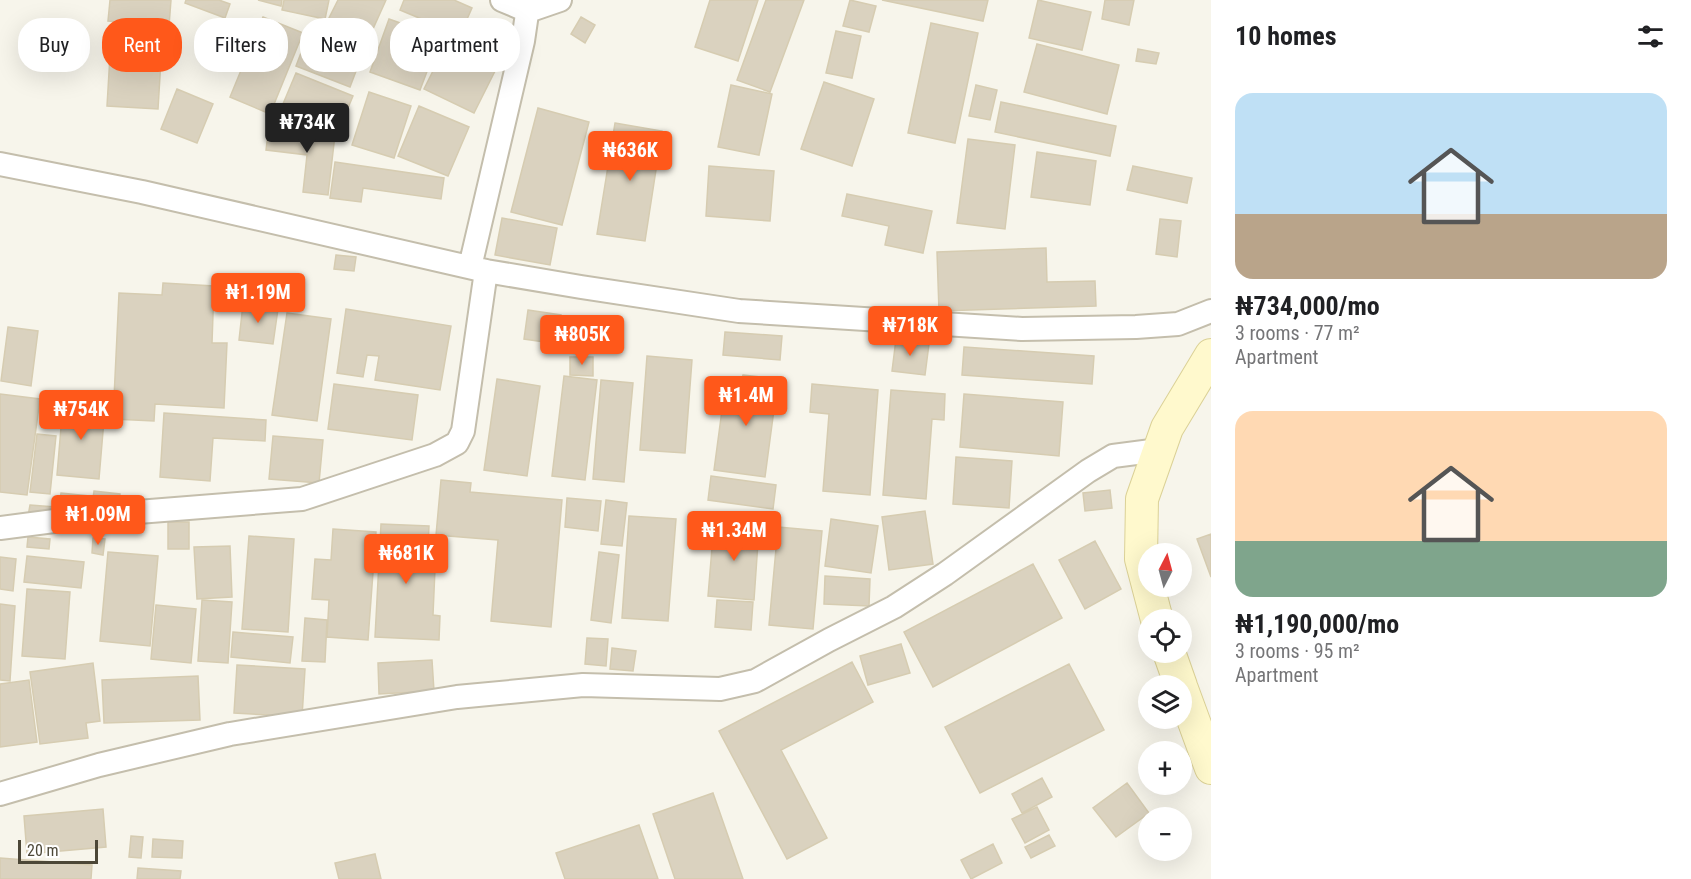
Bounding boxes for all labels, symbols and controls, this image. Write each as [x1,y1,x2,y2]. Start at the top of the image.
chip: Buy [18,18,90,72]
chip: Rent [102,18,182,72]
chip: Filters [194,18,288,72]
chip: New [300,18,378,72]
chip: Apartment [390,18,520,72]
icon: filters [1634,20,1667,53]
text: 10 homes [1235,21,1337,51]
pin: ₦734K [265,103,349,154]
text: ₦734K [279,110,335,134]
pin: ₦636K [588,131,672,182]
icon: home [1397,132,1505,240]
text: ₦636K [602,138,658,162]
pin: ₦1.19M [209,273,307,324]
text: ₦1.19M [225,280,291,304]
text: ₦734,000/mo [1235,291,1380,321]
pin: ₦718K [868,306,952,357]
text: ₦718K [882,313,938,337]
pin: ₦805K [540,315,624,366]
text: 3 rooms · 77 m² [1235,321,1360,345]
text: ₦805K [554,322,610,346]
text: Apartment [1235,345,1319,369]
pin: ₦1.4M [704,376,788,427]
text: ₦1.4M [718,383,774,407]
pin: ₦754K [39,390,123,441]
text: ₦754K [53,397,109,421]
icon: home [1397,450,1505,558]
pin: ₦1.09M [49,495,147,546]
text: ₦1.09M [65,502,131,526]
pin: ₦1.34M [685,511,783,562]
text: ₦1.34M [701,518,767,542]
pin: ₦681K [364,534,448,585]
text: ₦681K [378,541,434,565]
north arrow [1138,543,1192,597]
map controls [1138,543,1192,861]
button: locate [1138,609,1192,663]
text: ₦1,190,000/mo [1235,609,1399,639]
text: 3 rooms · 95 m² [1235,639,1360,663]
text: Apartment [1235,663,1319,687]
button: layers [1138,675,1192,729]
button: + [1138,741,1192,795]
button: − [1138,807,1192,861]
scale bar [18,837,98,864]
text: 20 m [27,841,59,860]

